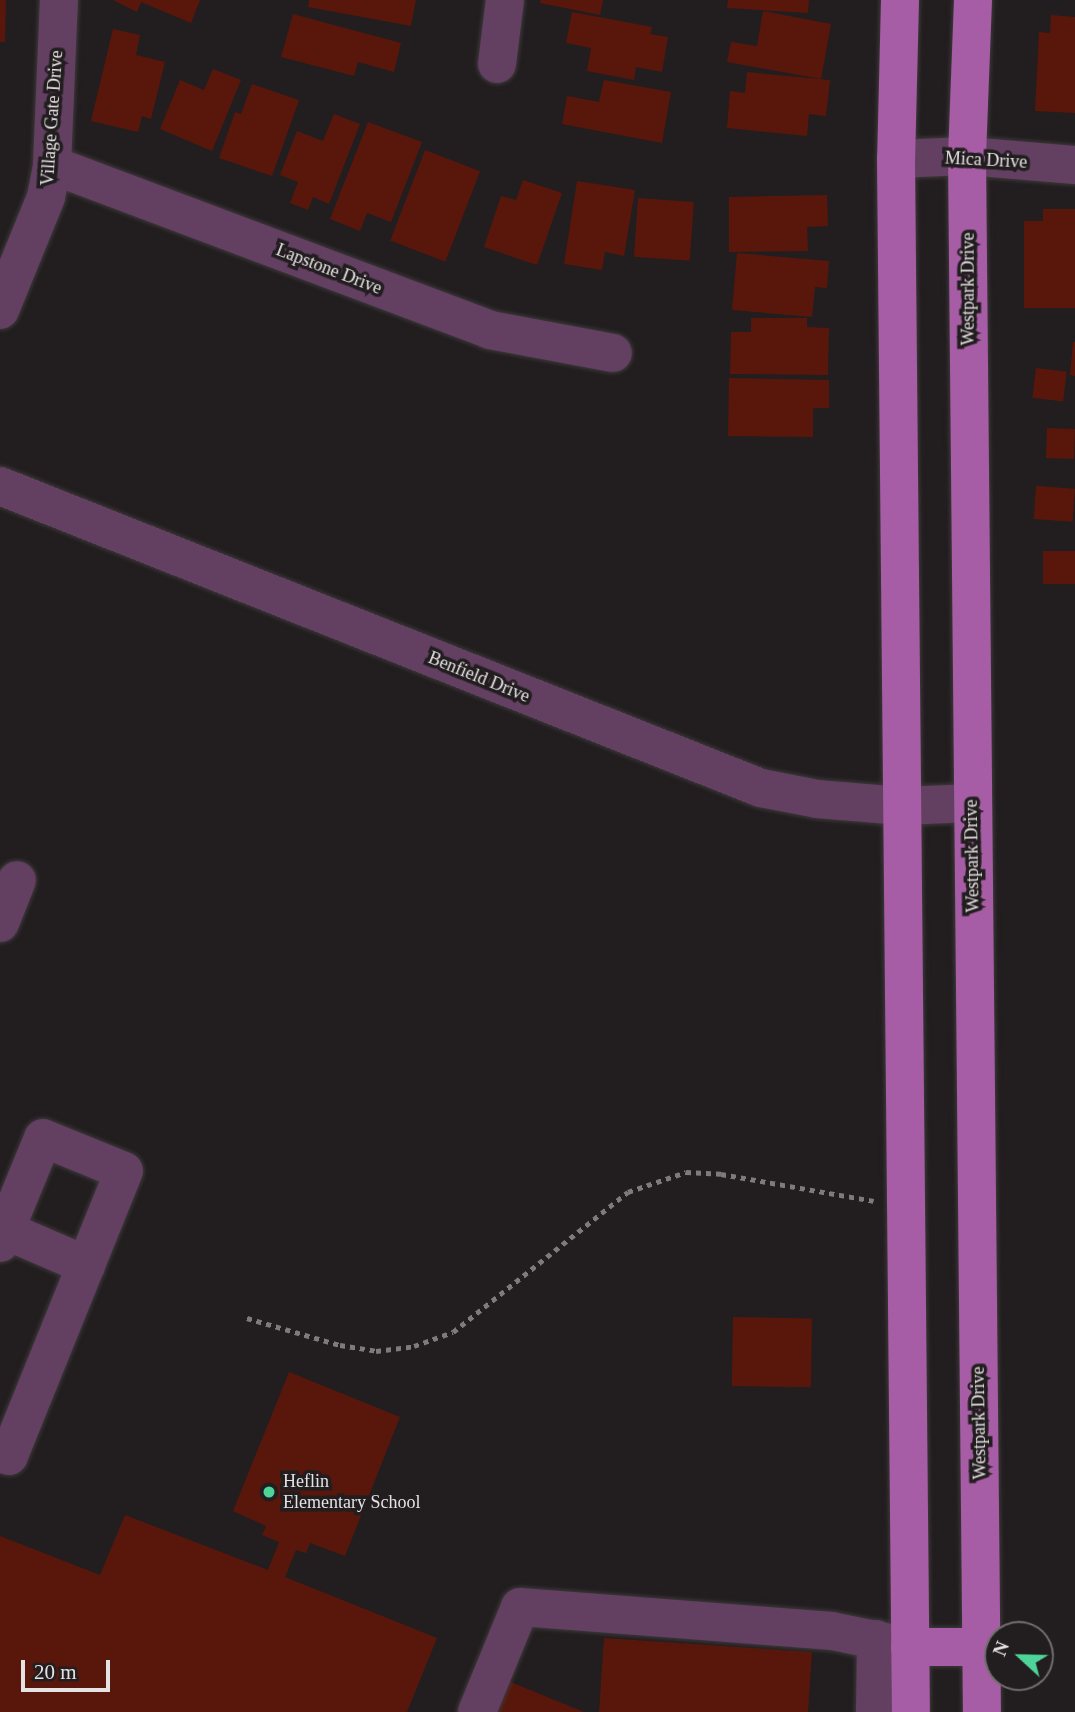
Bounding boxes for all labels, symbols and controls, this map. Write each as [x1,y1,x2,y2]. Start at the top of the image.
street label: Village Gate Drive [36,49,68,187]
street label: Mica Drive [944,147,1028,173]
street label: Westpark Drive [957,232,979,346]
street label: Lapstone Drive [273,239,385,299]
street label: Benfield Drive [425,647,533,707]
street label: Westpark Drive [960,799,984,913]
street label: Westpark Drive [967,1366,991,1480]
place label: Heflin Elementary School [283,1471,420,1514]
marker: Heflin Elementary School [261,1484,277,1500]
north arrow [984,1621,1054,1691]
text: N [989,1638,1013,1659]
scale bar [24,1646,114,1690]
text: 20 m [34,1660,77,1684]

